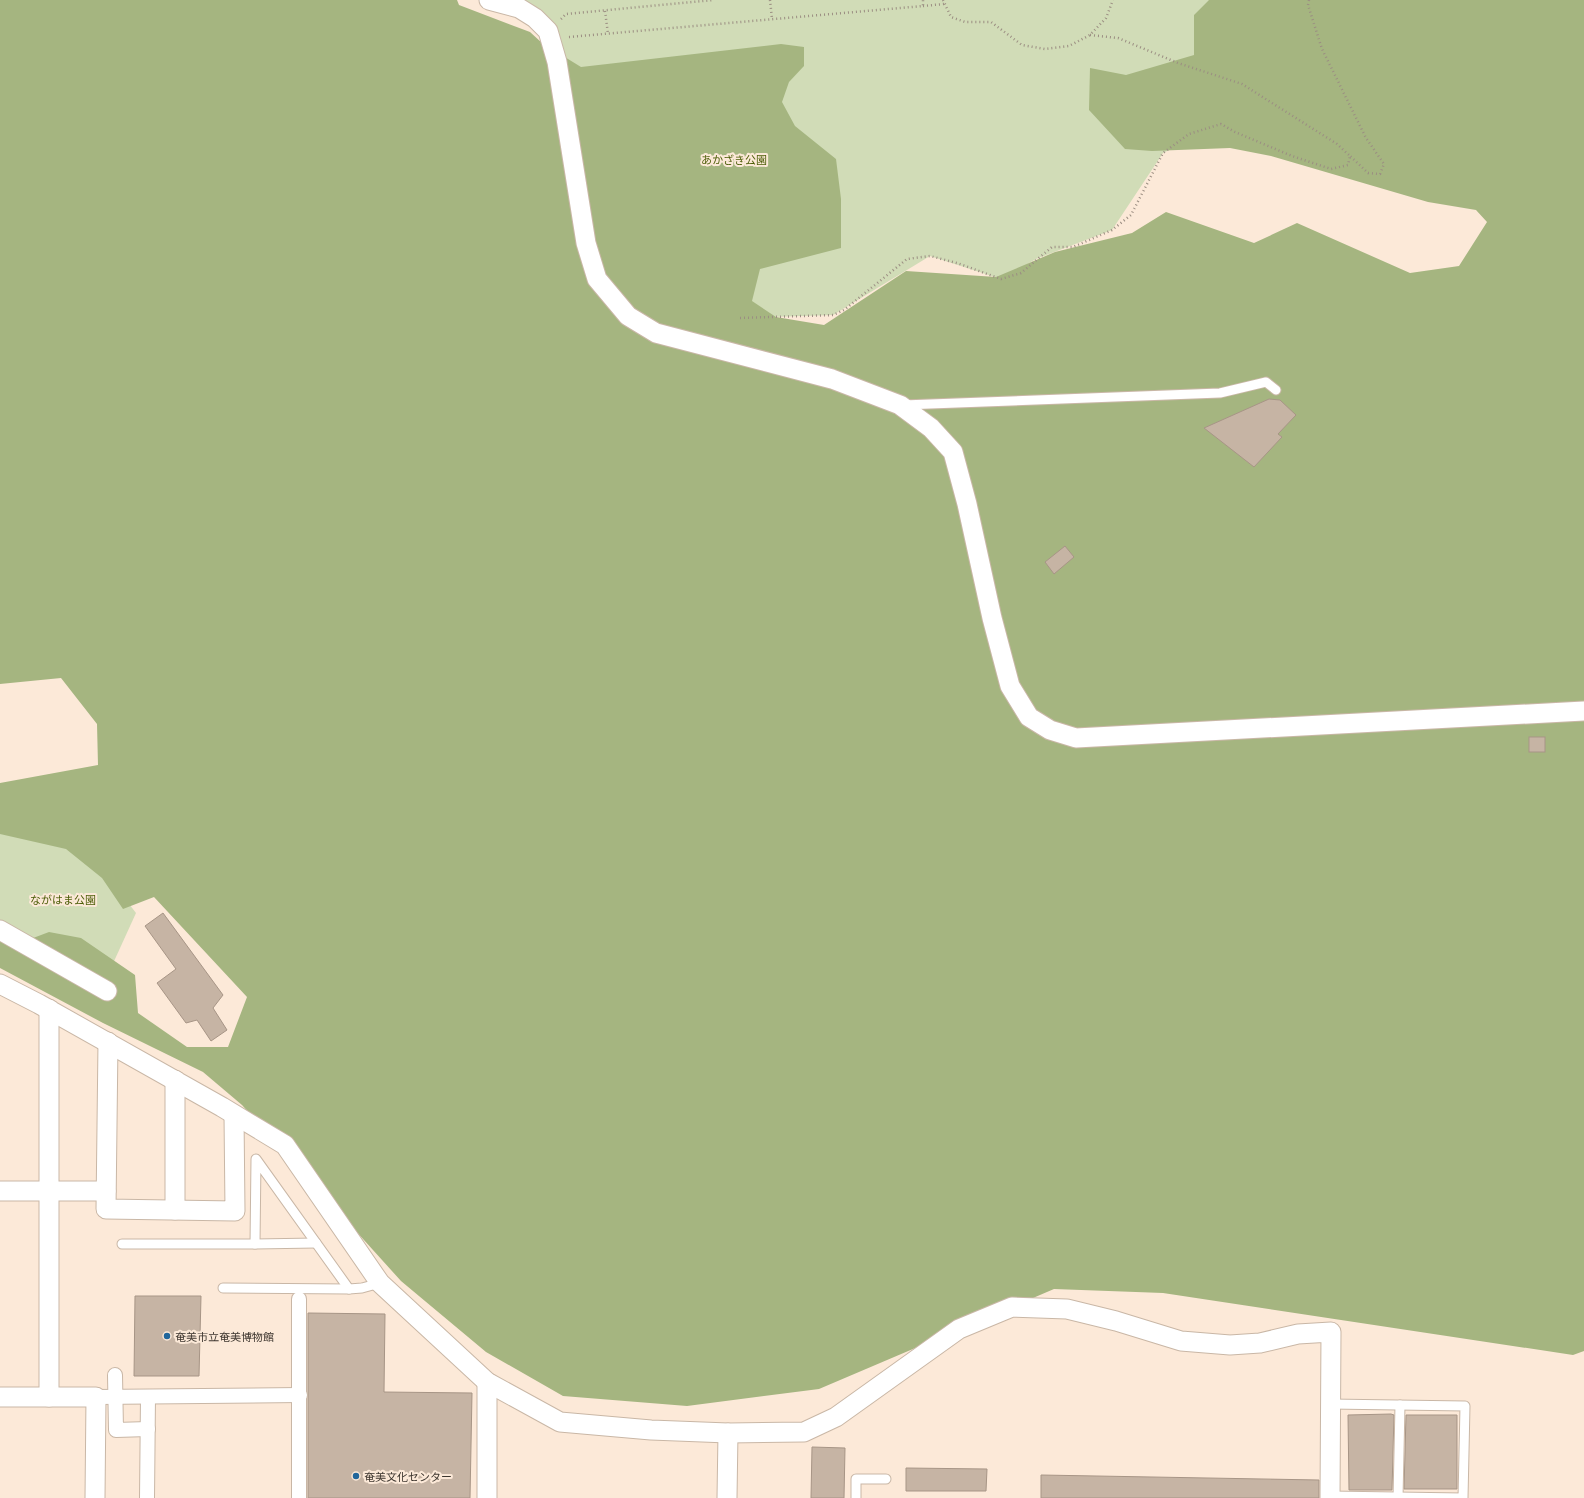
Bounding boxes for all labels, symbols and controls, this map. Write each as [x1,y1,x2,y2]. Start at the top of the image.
park label: あかざき公園 [701,152,767,167]
park label: ながはま公園 [30,892,96,907]
place label: 奄美市立奄美博物館 [175,1329,274,1344]
marker: 奄美市立奄美博物館 [162,1331,172,1341]
place label: 奄美文化センター [364,1469,452,1484]
marker: 奄美文化センター [351,1471,361,1481]

